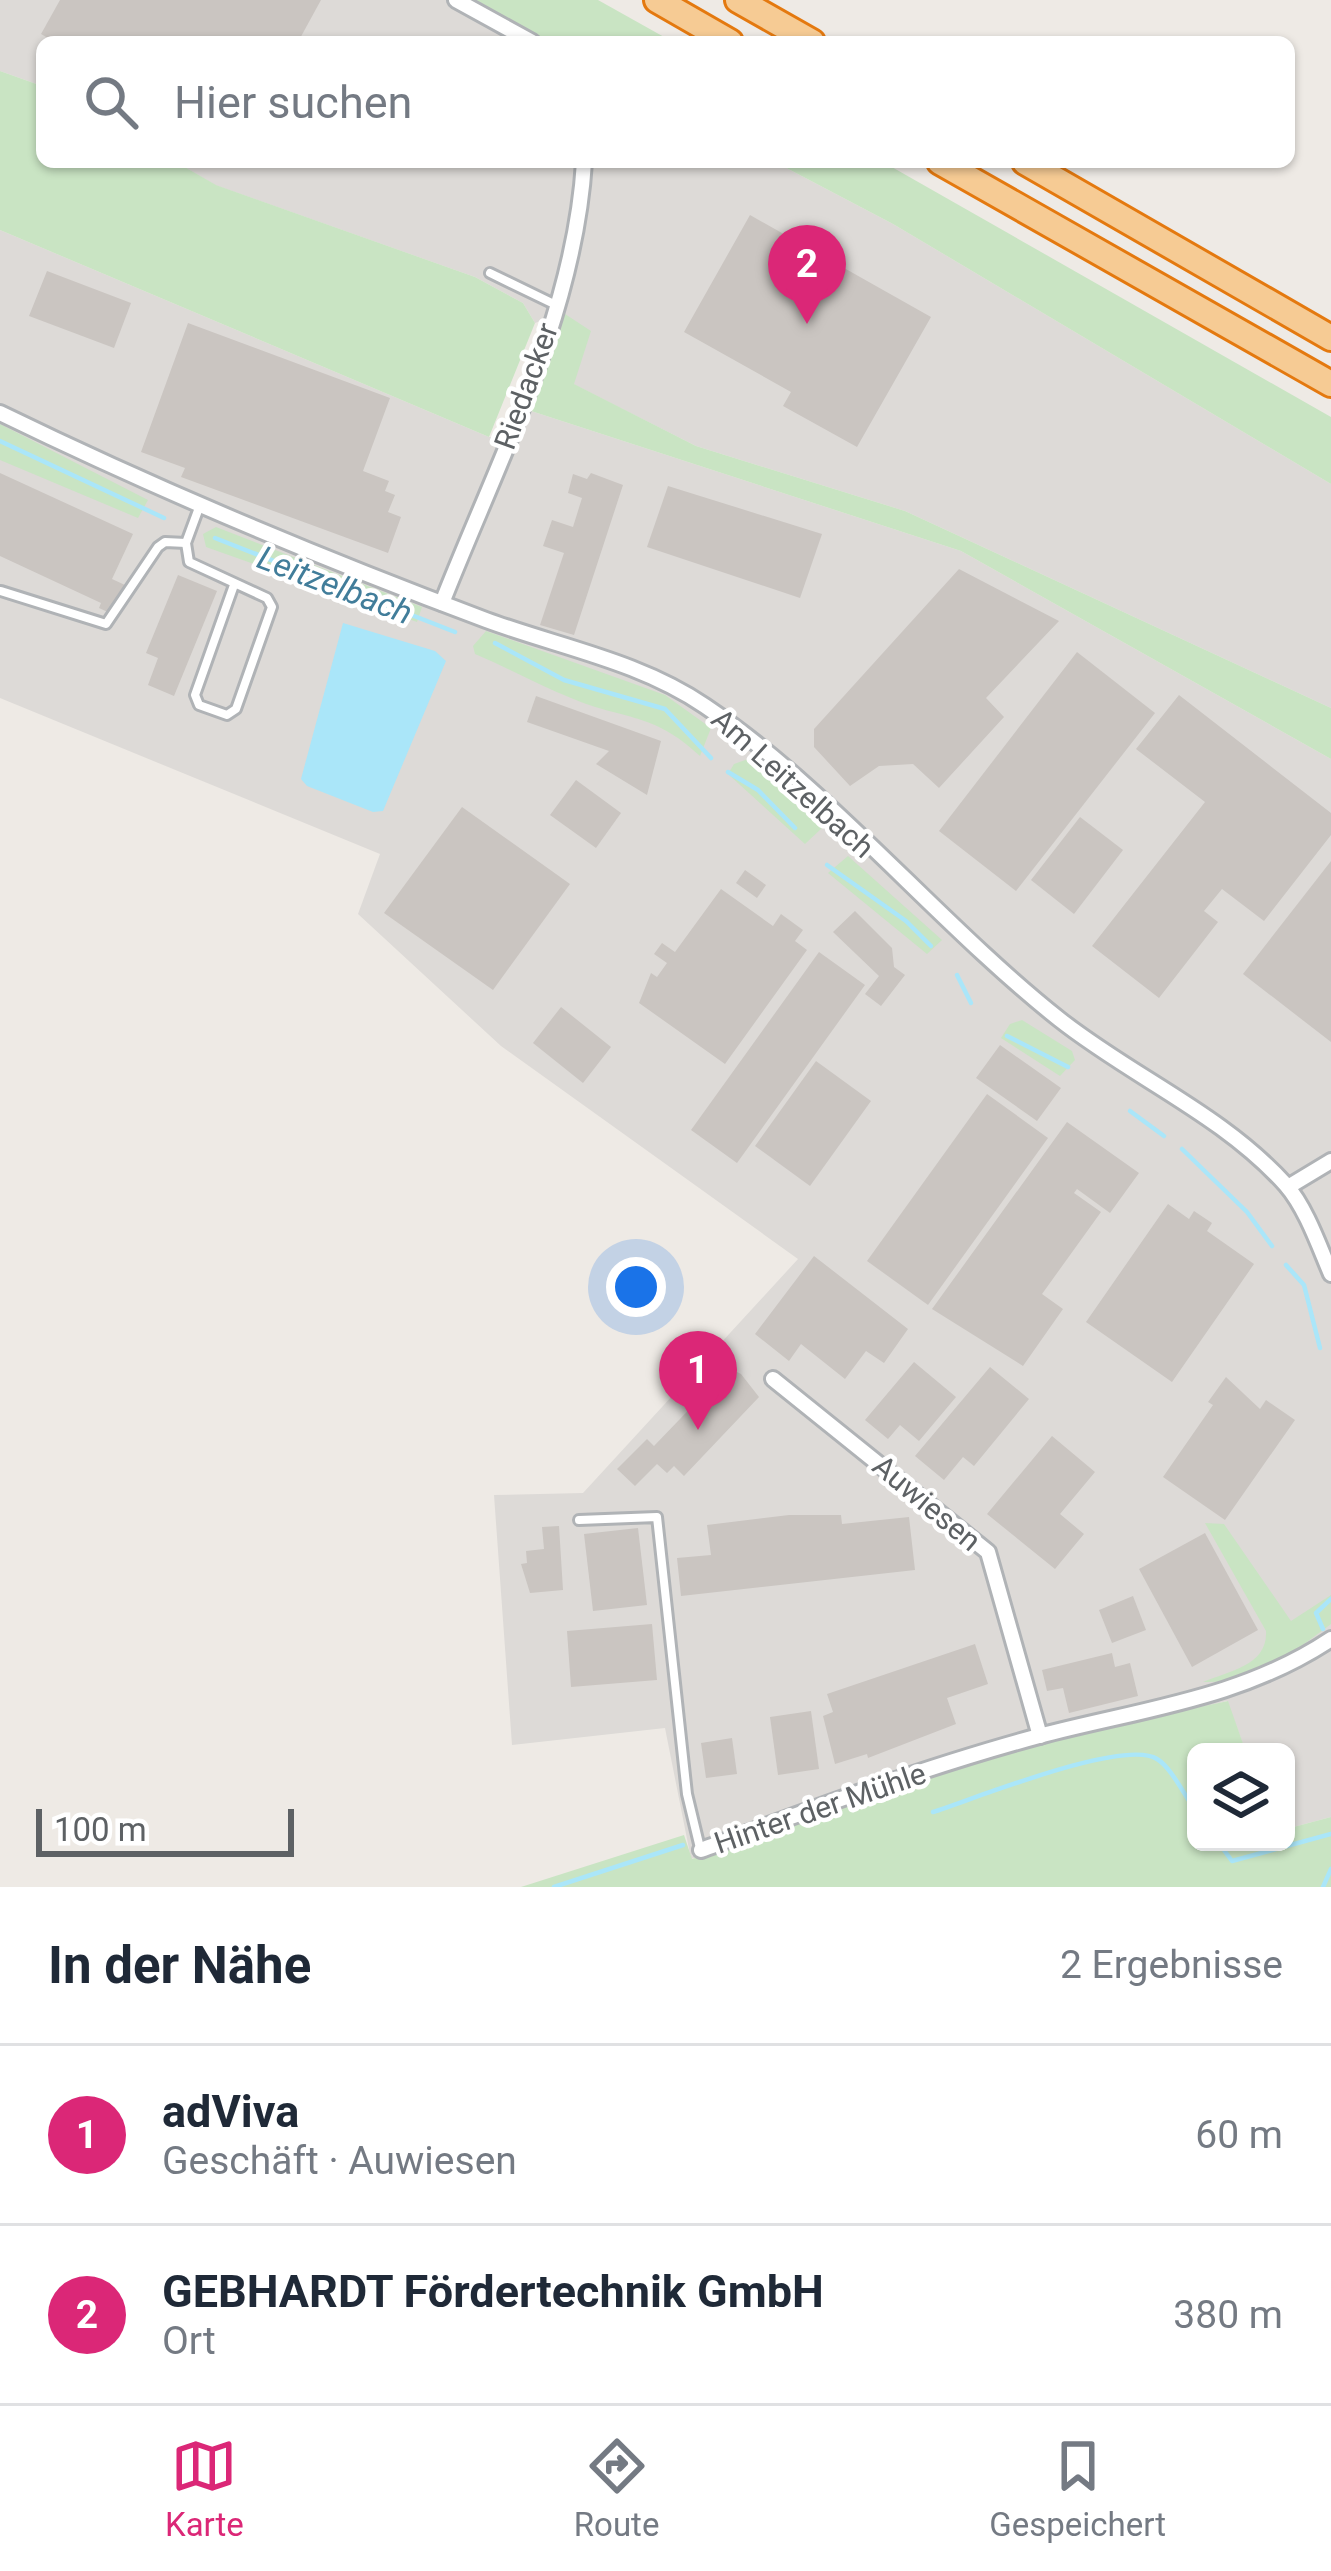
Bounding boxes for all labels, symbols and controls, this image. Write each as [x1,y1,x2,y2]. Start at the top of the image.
search box [36,36,1295,168]
icon: search [78,69,144,135]
text: Hier suchen [174,76,412,129]
pin: 2 [768,225,846,324]
street label: Riedacker [487,318,565,454]
water label: Leitzelbach [252,538,418,632]
street label: Am Leitzelbach [705,701,881,865]
your location [606,1257,666,1317]
pin: 1 [659,1331,737,1430]
street label: Auwiesen [866,1448,988,1558]
map controls [1187,1743,1295,1851]
button: layers [1187,1743,1295,1851]
street label: Hinter der Mühle [710,1755,930,1861]
scale bar [36,1803,294,1856]
text: 100 m [54,1810,147,1849]
text: In der Nähe [48,1936,311,1995]
text: 2 Ergebnisse [1060,1942,1283,1988]
text: adViva [162,2085,299,2138]
text: 1 [76,2112,98,2158]
text: 60 m [1195,2112,1283,2158]
text: Geschäft · Auwiesen [162,2138,517,2184]
text: GEBHARDT Fördertechnik GmbH [162,2265,824,2318]
text: 2 [76,2292,98,2338]
text: 380 m [1173,2292,1283,2338]
text: Ort [162,2318,216,2364]
tab: Karte [165,2433,244,2544]
tab: Route [574,2433,659,2544]
tab: Gespeichert [989,2433,1166,2544]

